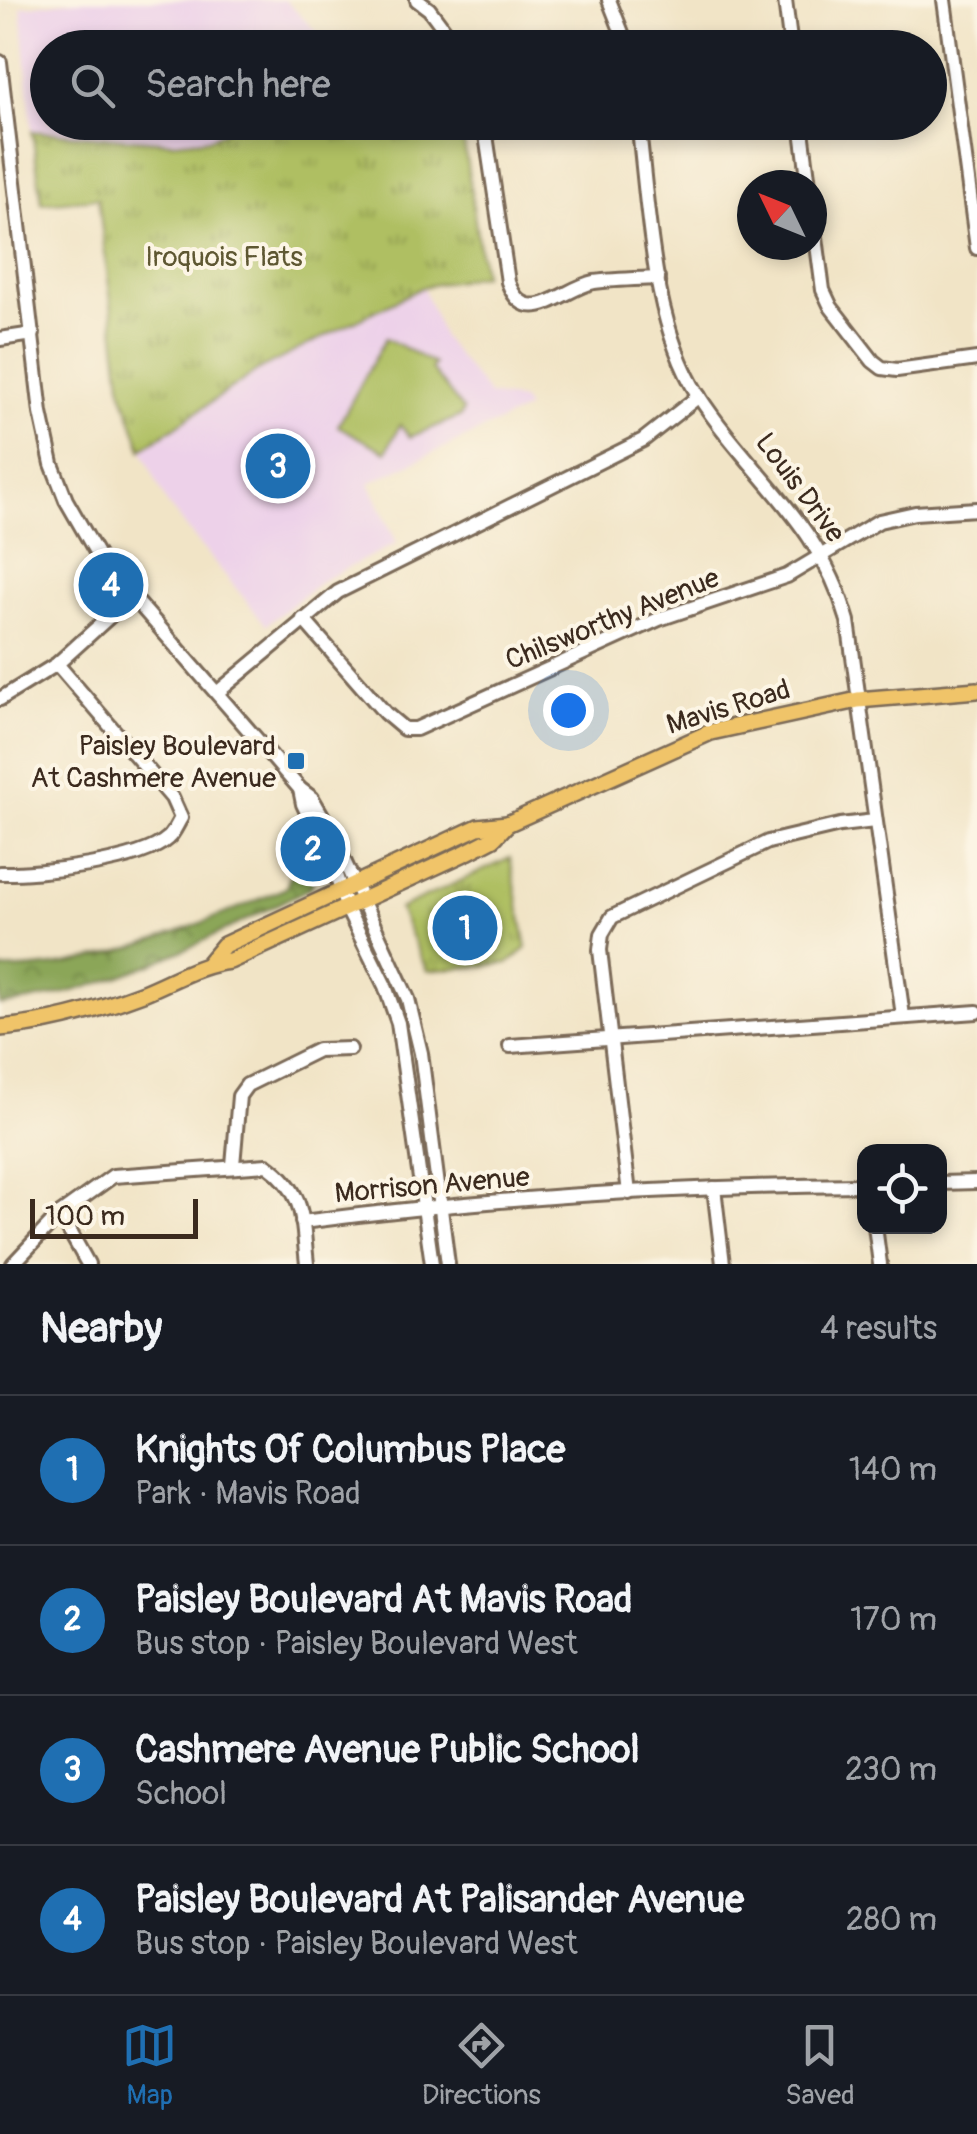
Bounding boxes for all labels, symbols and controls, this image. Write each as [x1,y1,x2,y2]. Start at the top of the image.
search box [30,30,947,140]
icon: search [65,58,120,113]
text: Search here [145,61,331,109]
north arrow [737,170,827,260]
park label: Iroquois Flats [145,240,303,275]
street label: Louis Drive [747,426,852,550]
pin: 3 [246,428,310,504]
pin: 4 [78,548,144,622]
street label: Chilsworthy Avenue [501,561,725,678]
street label: Mavis Road [662,672,794,743]
your location [543,685,594,736]
place label: Paisley Boulevard At Cashmere Avenue [30,729,276,796]
marker: Paisley Boulevard At Cashmere Avenue [285,750,307,772]
pin: 2 [280,812,346,886]
pin: 1 [432,890,498,966]
map controls [857,1144,947,1234]
button: locate [857,1144,947,1234]
street label: Morrison Avenue [333,1160,531,1211]
scale bar [30,1194,198,1238]
text: 100 m [45,1199,125,1234]
text: Nearby [40,1303,162,1355]
text: 4 results [820,1309,937,1349]
text: Knights Of Columbus Place [135,1426,565,1474]
text: 1 [66,1450,79,1490]
text: 140 m [849,1450,937,1490]
text: Park · Mavis Road [135,1474,361,1514]
text: Paisley Boulevard At Mavis Road [135,1576,632,1624]
text: 2 [64,1600,81,1640]
text: 170 m [850,1600,937,1640]
text: Bus stop · Paisley Boulevard West [135,1624,578,1664]
text: Cashmere Avenue Public School [135,1726,640,1774]
text: 3 [64,1750,81,1790]
text: 230 m [845,1750,937,1790]
text: School [135,1774,227,1814]
text: Paisley Boulevard At Palisander Avenue [135,1876,744,1924]
text: 4 [63,1900,82,1940]
text: 280 m [846,1900,937,1940]
text: Bus stop · Paisley Boulevard West [135,1924,578,1964]
tab: Map [122,2018,177,2113]
tab: Directions [422,2018,541,2113]
tab: Saved [785,2018,855,2113]

